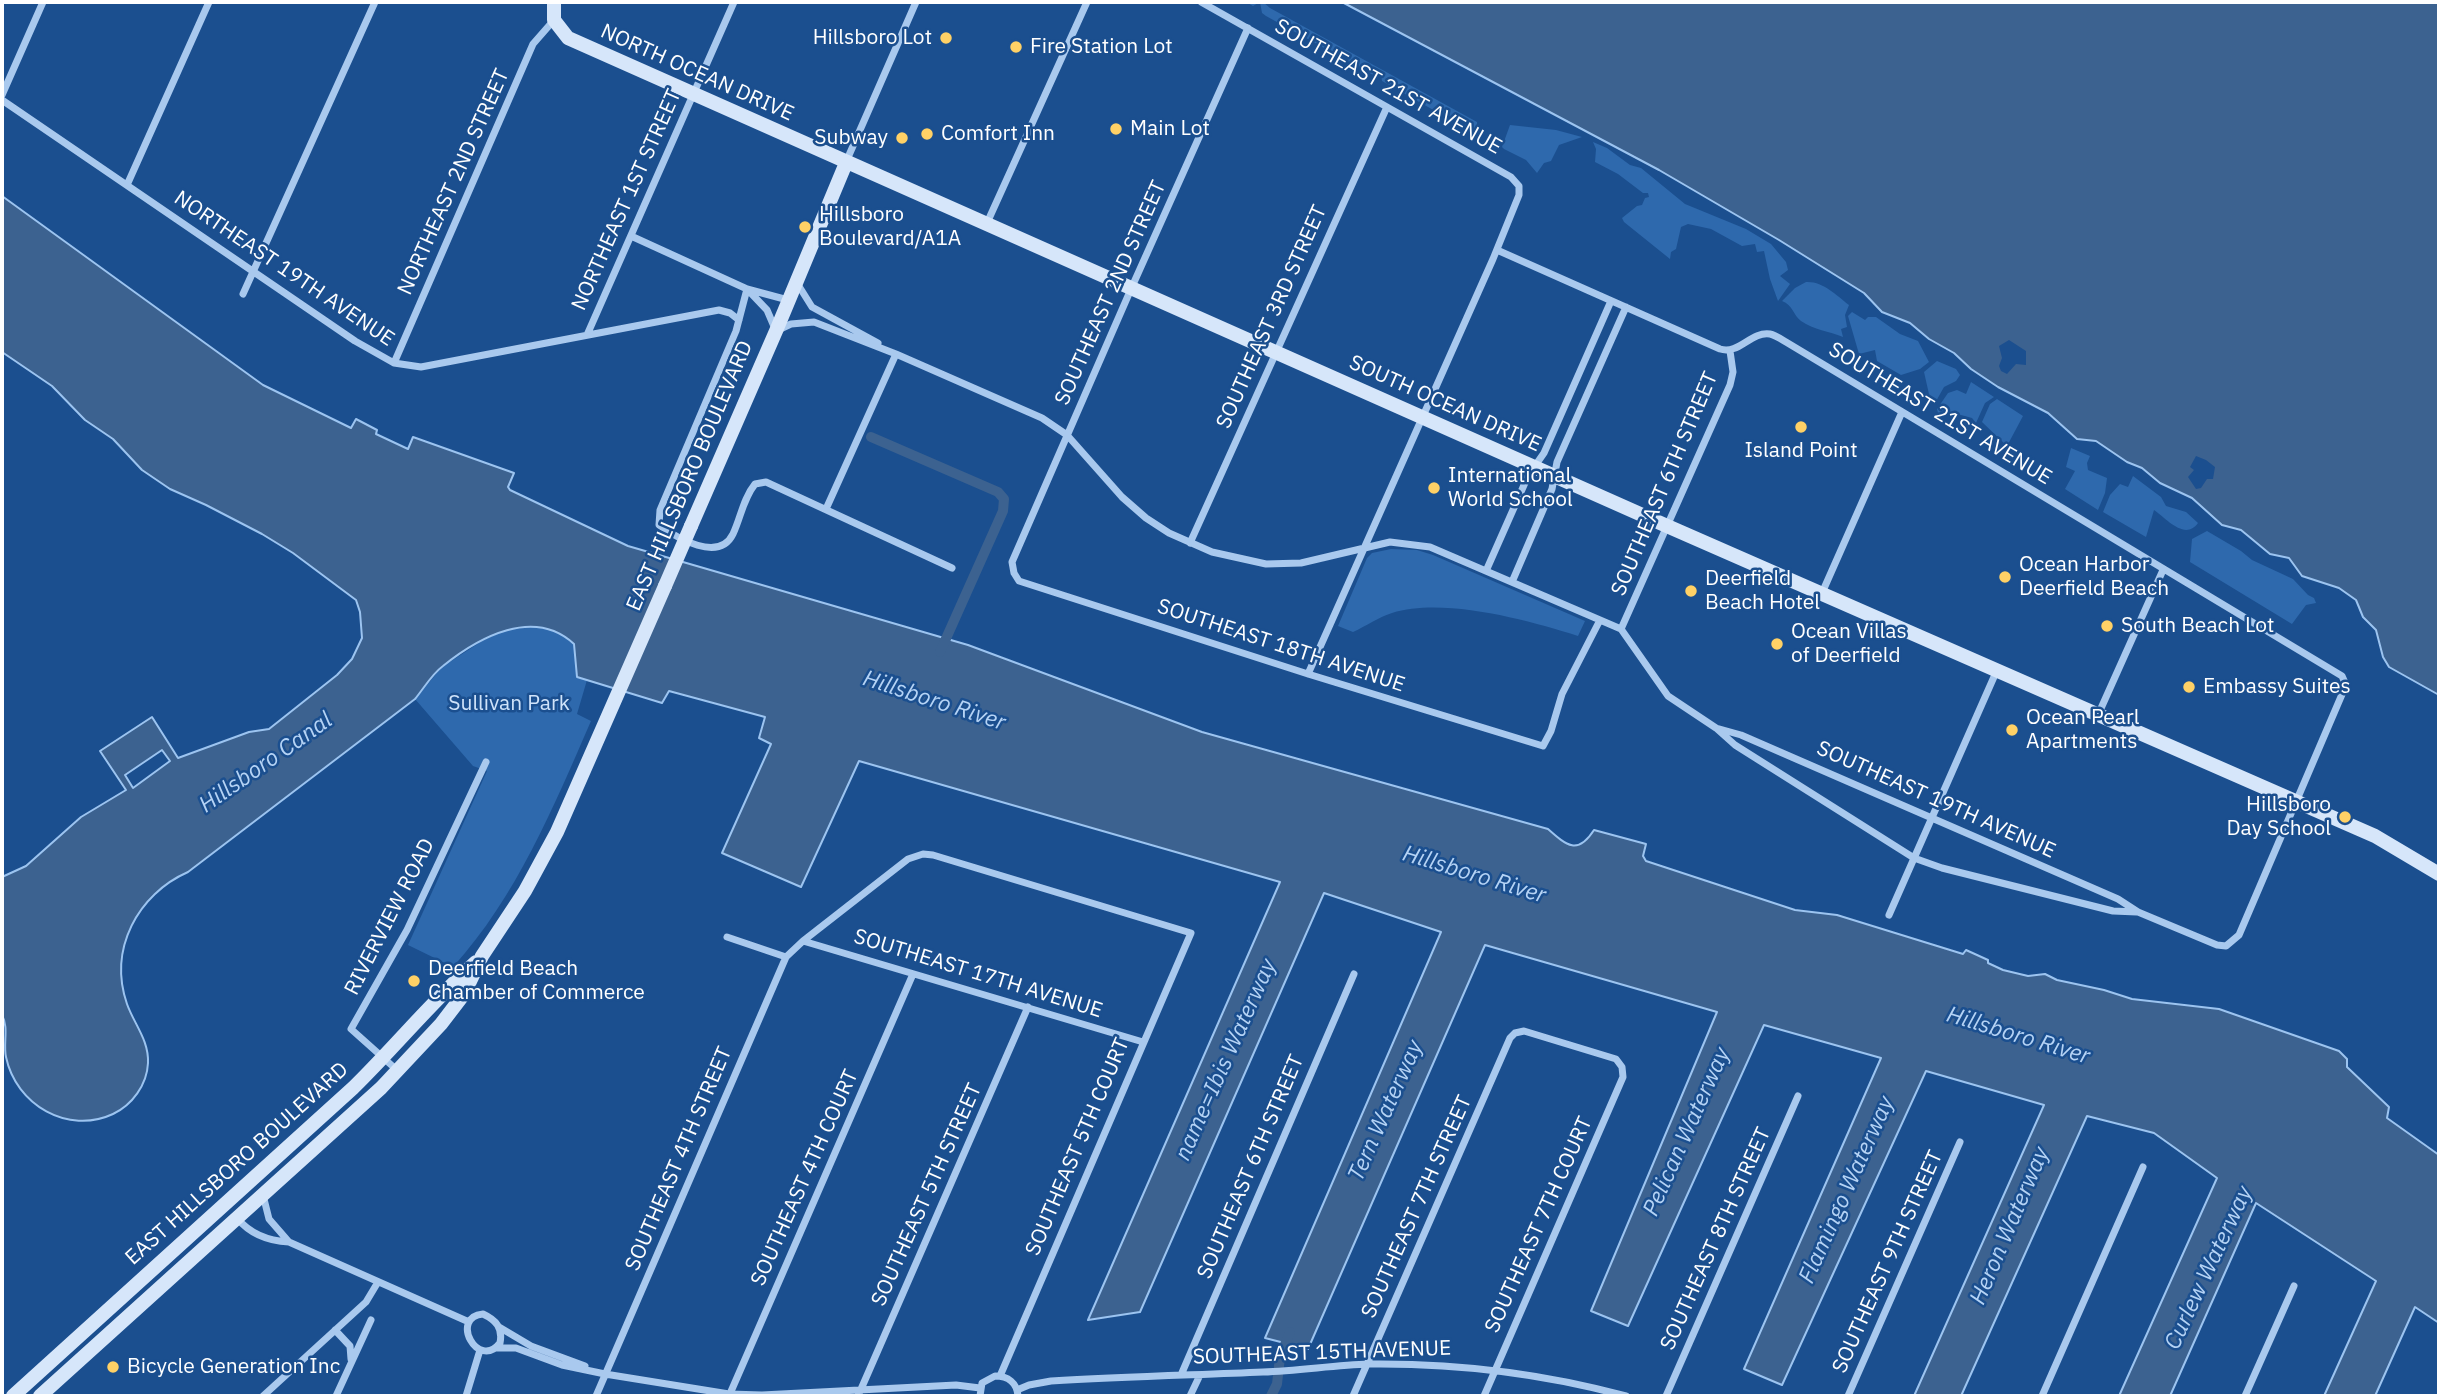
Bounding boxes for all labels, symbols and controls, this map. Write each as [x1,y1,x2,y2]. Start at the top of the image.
street label: SOUTHEAST 21ST AVENUE [1270,14,1506,160]
street label: NORTH OCEAN DRIVE [596,19,798,127]
place label: Hillsboro Lot [813,25,932,51]
marker: Hillsboro Lot [938,30,954,46]
place label: Fire Station Lot [1030,34,1173,60]
marker: Fire Station Lot [1008,39,1024,55]
street label: NORTHEAST 2ND STREET [393,65,515,299]
street label: NORTHEAST 1ST STREET [567,85,687,315]
place label: Main Lot [1130,116,1210,142]
place label: Comfort Inn [941,121,1055,147]
marker: Main Lot [1108,121,1124,137]
place label: Subway [814,125,888,151]
marker: Comfort Inn [919,126,935,142]
marker: Subway [894,130,910,146]
street label: SOUTHEAST 2ND STREET [1050,177,1172,409]
street label: NORTHEAST 19TH AVENUE [169,186,399,352]
street label: SOUTHEAST 3RD STREET [1211,201,1333,433]
place label: Hillsboro Boulevard/A1A [819,202,961,252]
marker: Hillsboro Boulevard/A1A [797,219,813,235]
street label: EAST HILLSBORO BOULEVARD [622,337,758,615]
street label: SOUTHEAST 21ST AVENUE [1824,337,2056,491]
street label: SOUTH OCEAN DRIVE [1345,350,1545,458]
street label: SOUTHEAST 6TH STREET [1606,368,1724,600]
marker: Island Point [1793,419,1809,435]
place label: Island Point [1744,438,1858,464]
place label: International World School [1448,463,1573,513]
marker: International World School [1426,480,1442,496]
place label: Ocean Harbor Deerfield Beach [2019,552,2169,602]
place label: Deerfield Beach Hotel [1705,566,1820,616]
marker: Ocean Harbor Deerfield Beach [1997,569,2013,585]
marker: Deerfield Beach Hotel [1683,583,1699,599]
street label: SOUTHEAST 18TH AVENUE [1154,594,1408,698]
place label: South Beach Lot [2121,613,2274,639]
marker: South Beach Lot [2099,618,2115,634]
place label: Ocean Villas of Deerfield [1791,619,1907,669]
marker: Ocean Villas of Deerfield [1769,636,1785,652]
water label: Hillsboro River [859,665,1009,737]
place label: Embassy Suites [2203,674,2351,700]
marker: Embassy Suites [2181,679,2197,695]
park label: Sullivan Park [448,691,570,717]
place label: Ocean Pearl Apartments [2026,705,2139,755]
water label: Hillsboro Canal [194,707,338,819]
marker: Ocean Pearl Apartments [2004,722,2020,738]
street label: SOUTHEAST 19TH AVENUE [1813,736,2059,864]
place label: Hillsboro Day School [2226,792,2331,842]
marker: Hillsboro Day School [2337,809,2353,825]
street label: RIVERVIEW ROAD [340,835,440,999]
water label: Hillsboro River [1399,840,1549,910]
street label: SOUTHEAST 17TH AVENUE [851,924,1105,1024]
water label: name=Ibis Waterway [1169,955,1283,1165]
place label: Deerfield Beach Chamber of Commerce [428,956,645,1006]
marker: Deerfield Beach Chamber of Commerce [406,973,422,989]
water label: Hillsboro River [1943,1001,2093,1071]
street label: SOUTHEAST 5TH COURT [1021,1034,1135,1260]
water label: Tern Waterway [1343,1036,1429,1186]
street label: SOUTHEAST 4TH STREET [620,1043,738,1275]
water label: Pelican Waterway [1638,1044,1736,1220]
street label: SOUTHEAST 6TH STREET [1192,1051,1310,1283]
street label: EAST HILLSBORO BOULEVARD [120,1057,354,1271]
street label: SOUTHEAST 4TH COURT [746,1066,864,1290]
street label: SOUTHEAST 5TH STREET [866,1080,988,1310]
street label: SOUTHEAST 7TH STREET [1356,1092,1478,1322]
water label: Flamingo Waterway [1793,1092,1901,1288]
street label: SOUTHEAST 7TH COURT [1480,1113,1598,1337]
street label: SOUTHEAST 8TH STREET [1655,1124,1777,1354]
water label: Heron Waterway [1964,1143,2056,1309]
street label: SOUTHEAST 9TH STREET [1827,1147,1949,1377]
water label: Curlew Waterway [2159,1182,2259,1354]
street label: SOUTHEAST 15TH AVENUE [1192,1336,1452,1370]
place label: Bicycle Generation Inc [127,1354,340,1380]
marker: Bicycle Generation Inc [105,1359,121,1375]

